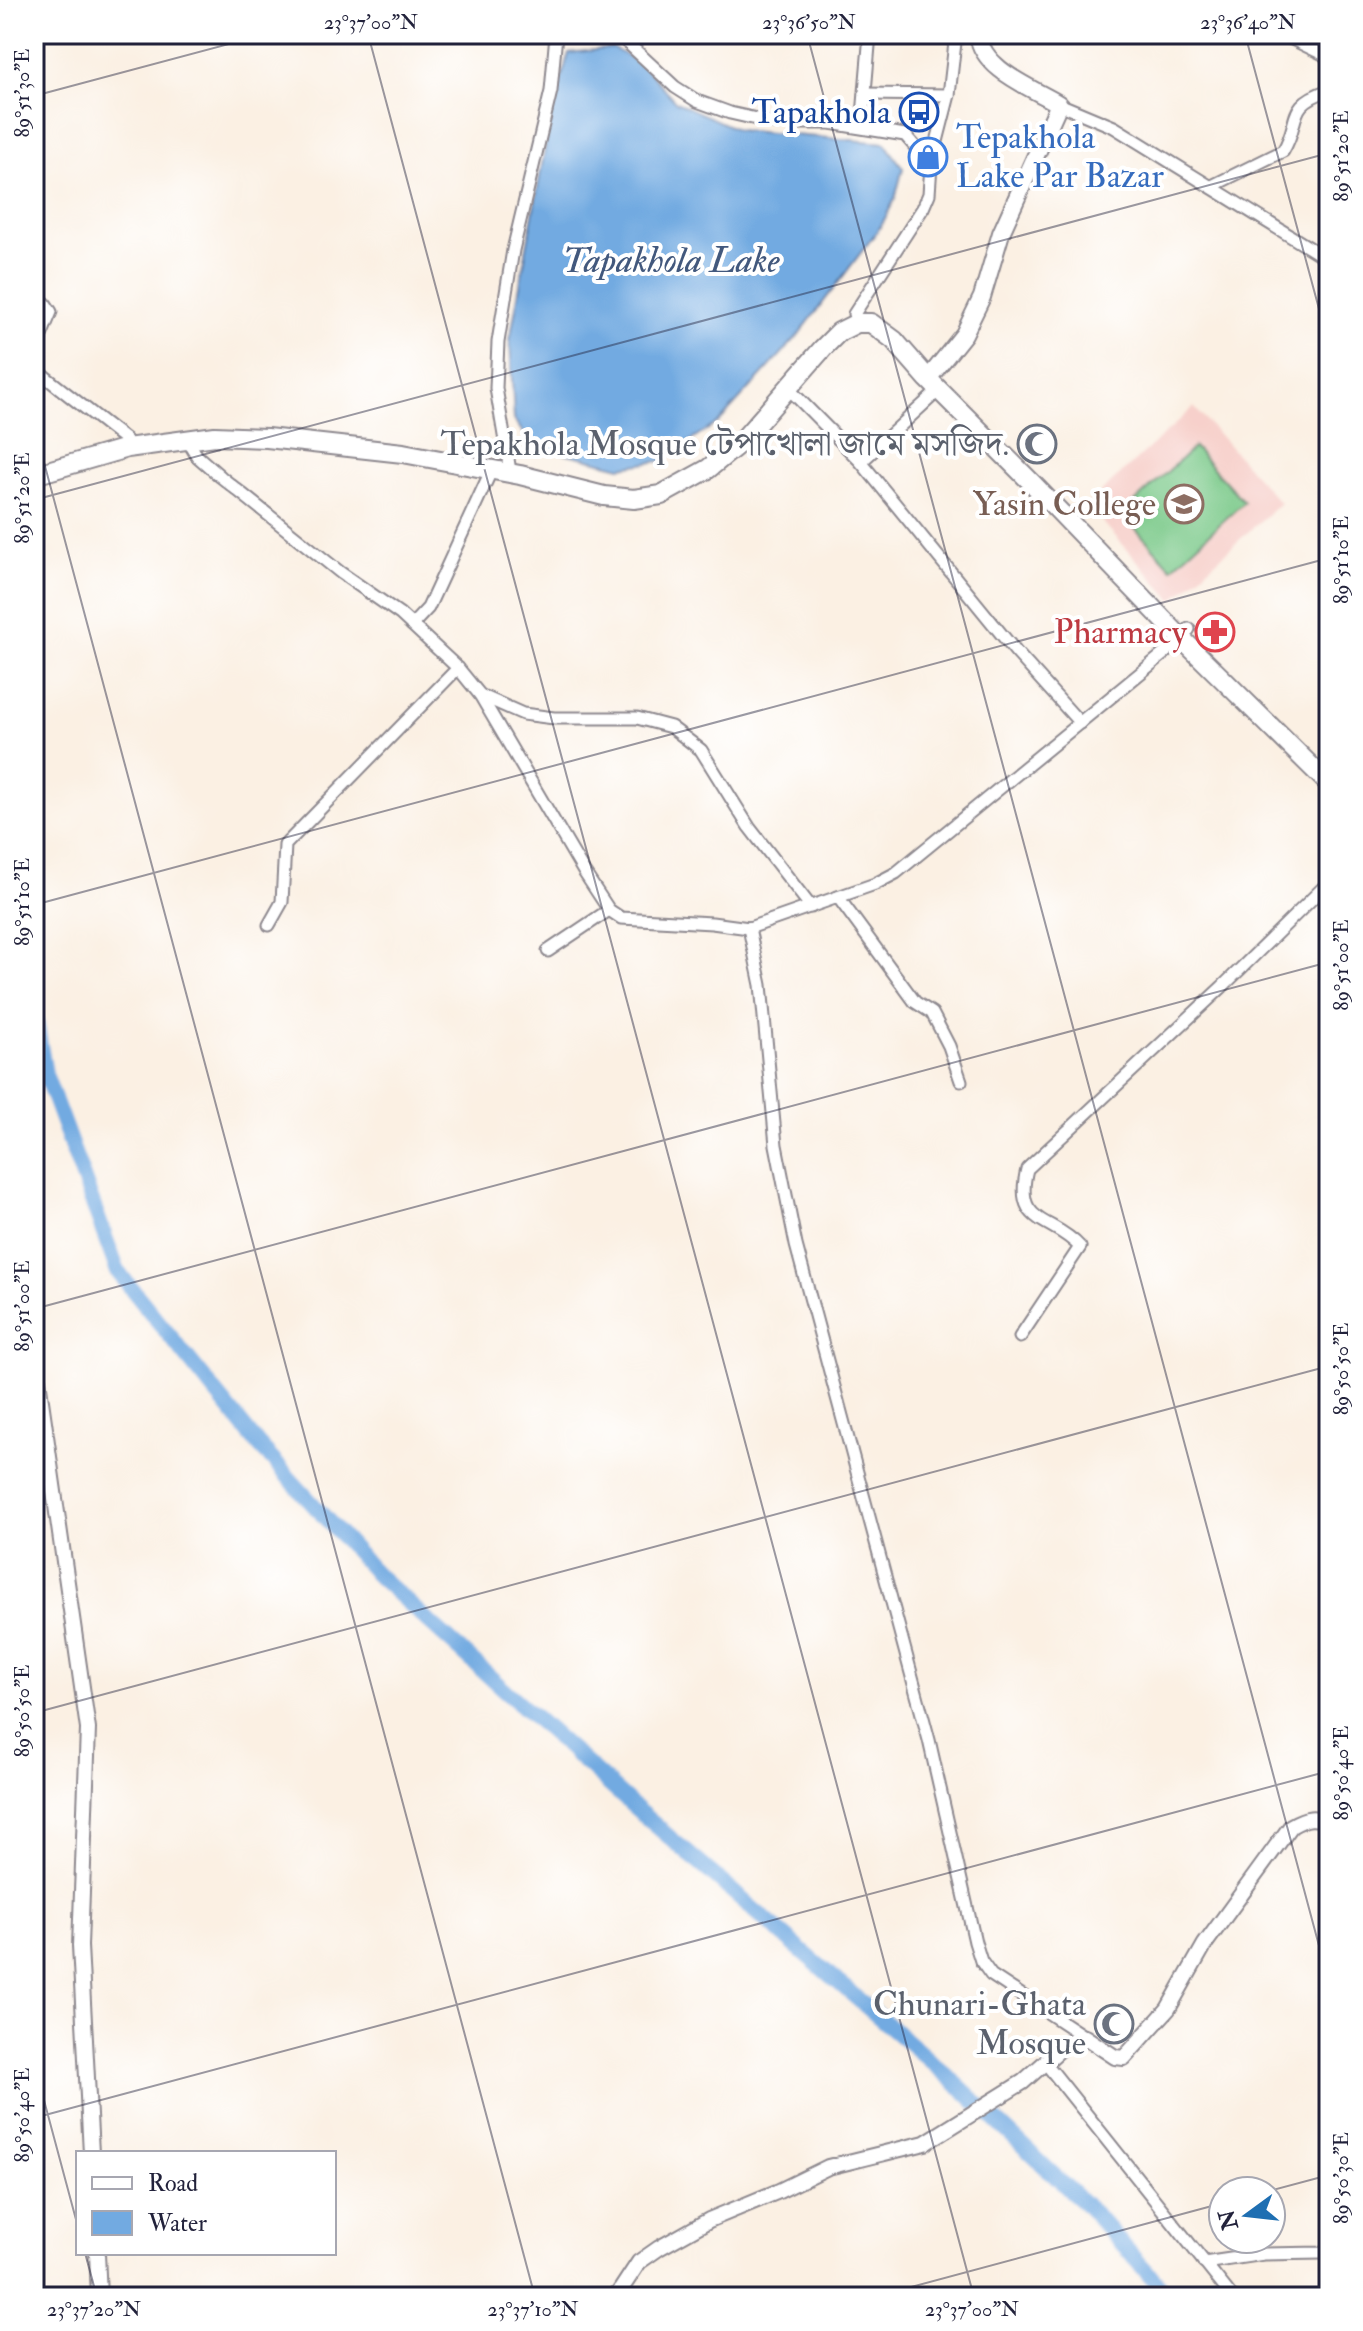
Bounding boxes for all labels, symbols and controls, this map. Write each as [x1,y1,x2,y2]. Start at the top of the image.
text: 23°37'00"N [324,10,418,35]
text: 23°36'50"N [762,10,856,35]
text: 23°36'40"N [1200,10,1296,35]
text: 89°51'30"E [10,49,35,137]
place label: Tapakhola [752,91,892,134]
bus stop icon: Tapakhola [898,91,940,133]
text: 89°51'20"E [1329,110,1354,202]
place label: Tepakhola Lake Par Bazar [956,116,1164,198]
shop icon: Tepakhola Lake Par Bazar [907,136,949,178]
water label: Tapakhola Lake [562,238,781,283]
place label: Tepakhola Mosque টেপাখোলা জামে মসজিদ. [441,423,1009,466]
mosque icon: Tepakhola Mosque টেপাখোলা জামে মসজিদ. [1016,423,1058,465]
text: 89°51'20"E [10,452,35,544]
place label: Yasin College [973,483,1156,526]
school or university icon: Yasin College [1163,483,1205,525]
text: 89°51'10"E [1329,516,1354,604]
place label: Pharmacy [1054,611,1188,654]
pharmacy icon: Pharmacy [1194,611,1236,653]
text: 89°51'10"E [10,858,35,946]
text: 89°51'00"E [1329,919,1354,1011]
text: 89°51'00"E [10,1260,35,1352]
text: 89°50'50"E [1329,1323,1354,1415]
text: 89°50'50"E [10,1665,35,1757]
text: 89°50'40"E [1329,1726,1354,1820]
place label: Chunari-Ghata Mosque [873,1983,1087,2065]
mosque icon: Chunari-Ghata Mosque [1093,2003,1135,2045]
text: 89°50'40"E [10,2068,35,2162]
text: 89°50'30"E [1329,2132,1354,2224]
legend [76,2151,336,2255]
text: Road [148,2168,198,2199]
north arrow [1207,2175,1287,2255]
text: N [1212,2206,1245,2234]
text: Water [147,2208,207,2239]
text: 23°37'20"N [47,2297,141,2322]
text: 23°37'10"N [488,2297,578,2322]
text: 23°37'00"N [925,2297,1019,2322]

